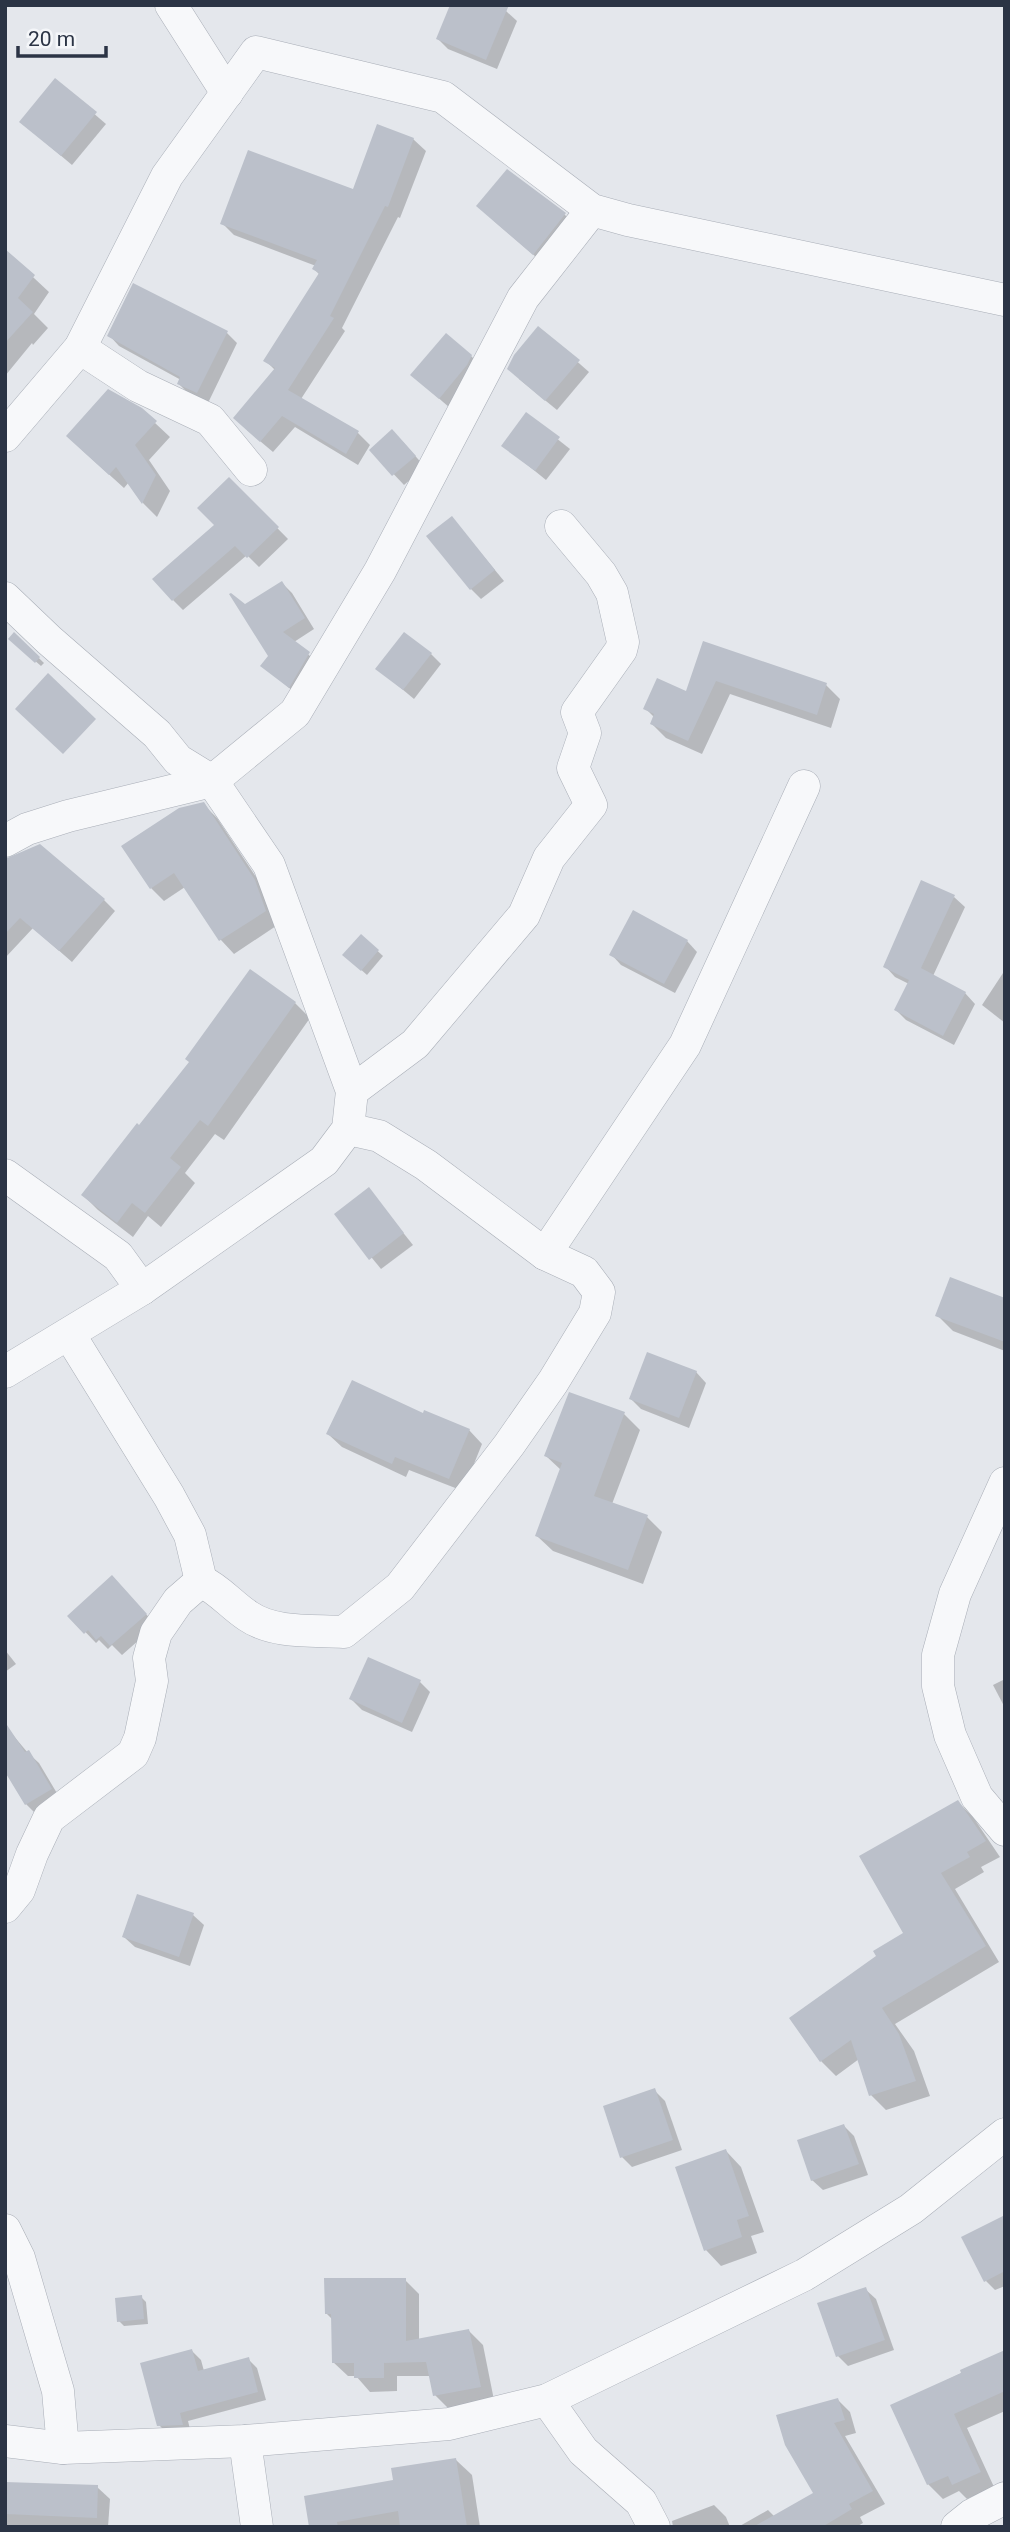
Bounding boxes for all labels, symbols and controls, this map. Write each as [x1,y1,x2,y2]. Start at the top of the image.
scale bar [18,14,105,58]
text: 20 m [28,27,75,51]

